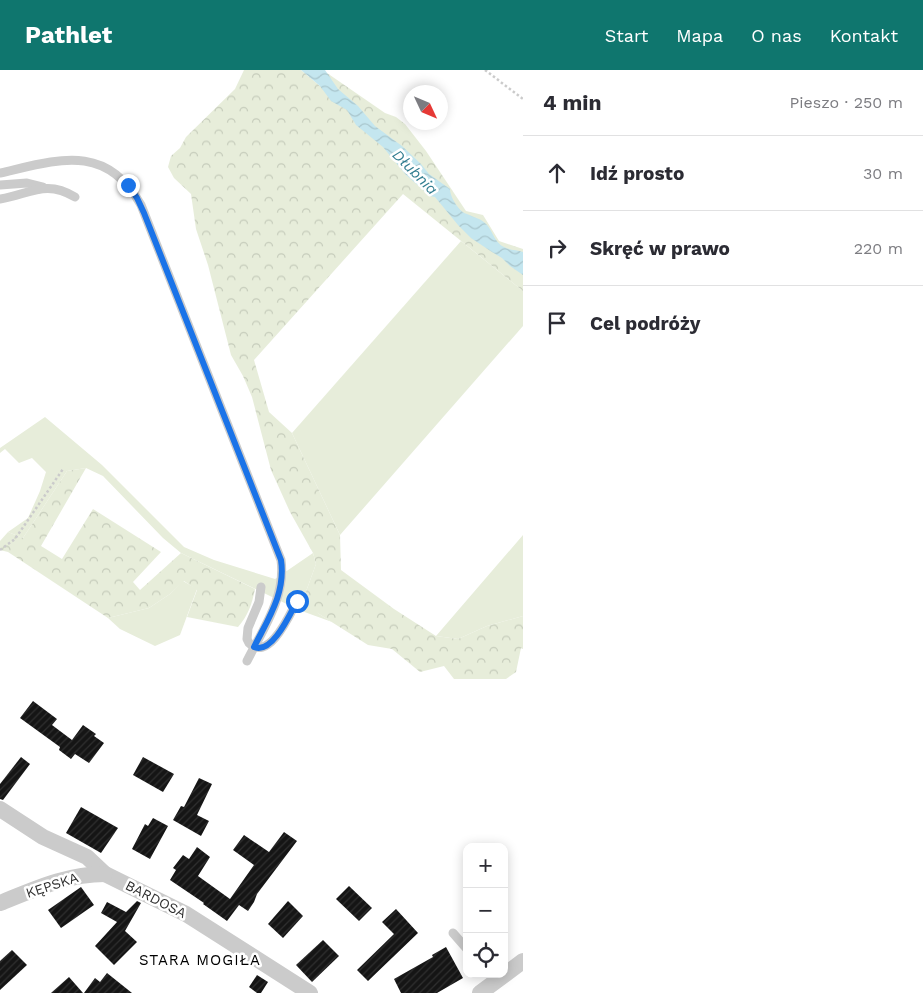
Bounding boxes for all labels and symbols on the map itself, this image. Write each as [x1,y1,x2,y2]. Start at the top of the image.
north arrow [403,85,448,130]
water label: Dłubnia [389,146,441,198]
route end [117,174,140,197]
route start [286,590,309,613]
street label: KĘPSKA [24,869,80,901]
street label: BARDOSA [123,877,189,921]
district label: STARA MOGIŁA [139,951,261,969]

